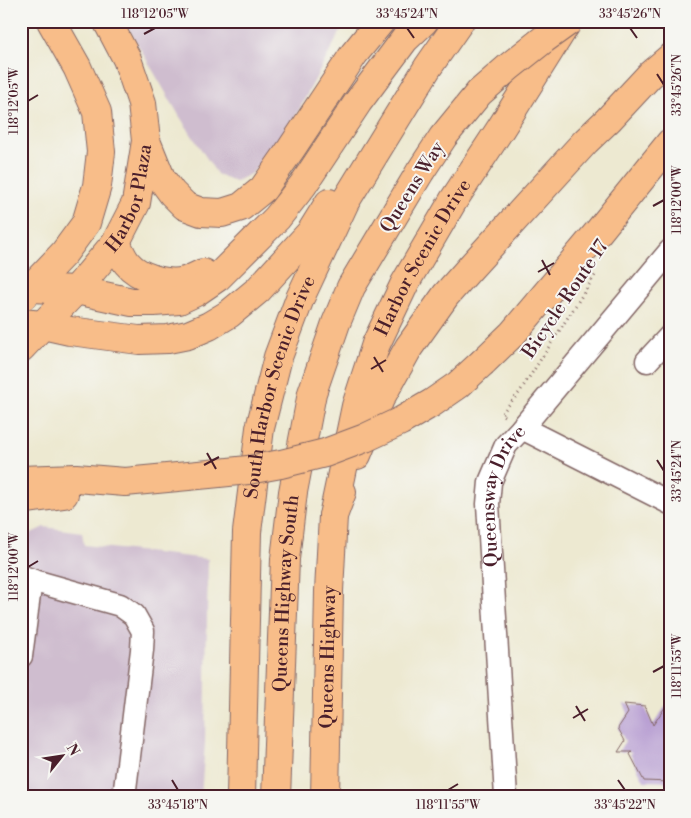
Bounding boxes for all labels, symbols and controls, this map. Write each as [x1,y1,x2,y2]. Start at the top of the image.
text: 118°12'05"W [121,7,190,22]
text: 33°45'24"N [376,7,438,22]
text: 33°45'26"N [599,7,661,22]
text: 33°45'26"N [670,54,685,116]
text: 118°12'05"W [7,66,22,135]
street label: Queens Way [374,136,450,237]
street label: Harbor Plaza [100,142,157,258]
text: 118°12'00"W [670,165,685,234]
street label: Harbor Scenic Drive [370,174,476,340]
street label: Bicycle Route 17 [516,235,614,364]
street label: South Harbor Scenic Drive [239,272,321,500]
street label: Queensway Drive [476,420,531,568]
text: 33°45'24"N [670,440,685,502]
street label: Queens Highway South [268,493,305,692]
text: 118°12'00"W [7,532,22,601]
street label: Queens Highway [314,584,341,729]
text: 118°11'55"W [670,633,685,698]
north arrow [38,730,88,780]
text: N [62,741,83,759]
text: 33°45'18"N [148,798,208,813]
text: 118°11'55"W [416,798,481,813]
text: 33°45'22"N [594,798,656,813]

